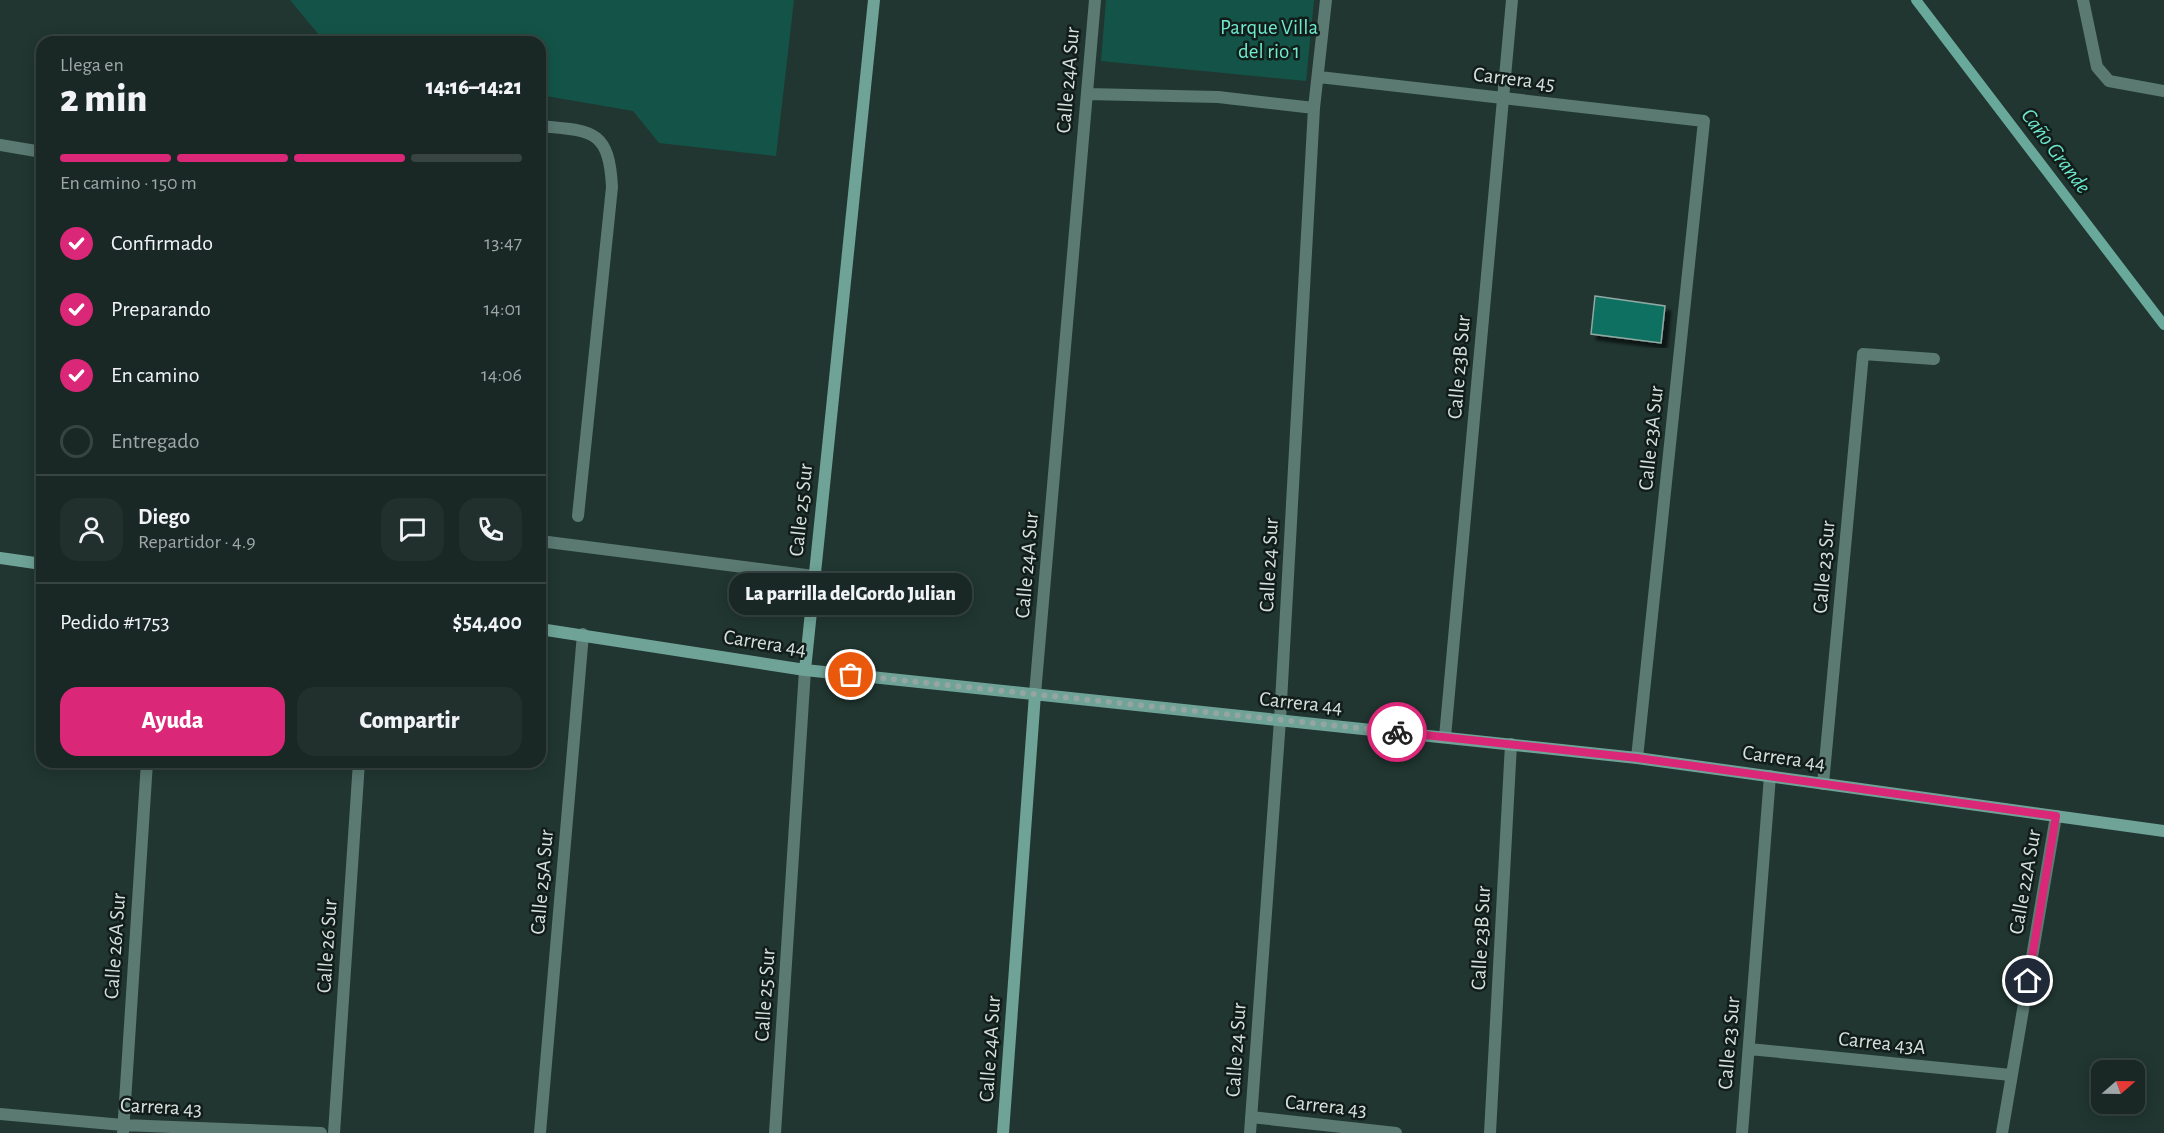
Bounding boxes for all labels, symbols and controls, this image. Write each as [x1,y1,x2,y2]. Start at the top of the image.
park label: Parque Villa del rio 1 [1220,17,1318,62]
street label: Calle 24A Sur [1053,26,1083,134]
text: Llega en [60,55,124,75]
street label: Carrera 45 [1472,64,1556,94]
text: 14:16–14:21 [426,76,522,98]
text: 2 min [60,80,147,119]
water label: Caño Grande [2017,104,2095,198]
text: En camino · 150 m [60,173,197,193]
icon: check [60,227,93,260]
text: Confirmado [111,232,213,254]
text: 13:47 [484,233,522,253]
icon: check [60,293,93,326]
text: Preparando [111,298,211,320]
text: 14:01 [483,299,522,319]
street label: Calle 23B Sur [1444,314,1474,420]
icon: check [60,359,93,392]
text: En camino [111,364,200,386]
text: 14:06 [481,365,522,385]
street label: Calle 23A Sur [1635,384,1667,491]
text: Entregado [111,430,200,452]
street label: Calle 25 Sur [786,462,816,557]
button: person [60,498,123,561]
button: chat [381,498,444,561]
button: phone [459,498,522,561]
text: Diego [138,506,190,528]
street label: Calle 24A Sur [1012,511,1042,619]
street label: Calle 24 Sur [1256,517,1282,613]
street label: Calle 23 Sur [1809,520,1839,614]
text: Repartidor · 4.9 [138,532,256,552]
callout: La parrilla delGordo Julian [730,573,972,615]
text: La parrilla delGordo Julian [745,584,956,604]
text: Pedido #1753 [60,611,170,633]
text: $54,400 [453,611,522,633]
street label: Carrera 44 [722,626,808,660]
pin [825,649,876,700]
icon: bag [834,658,867,691]
button: Ayuda [60,687,285,756]
button: Compartir [297,687,522,756]
street label: Carrera 44 [1258,688,1344,718]
courier [1367,702,1427,762]
icon: bike [1381,716,1414,749]
street label: Carrera 44 [1741,742,1827,774]
street label: Calle 25A Sur [527,828,557,935]
street label: Calle 22A Sur [2005,828,2045,936]
street label: Calle 23B Sur [1468,885,1494,991]
street label: Calle 26A Sur [101,892,129,1000]
street label: Calle 26 Sur [313,898,341,994]
street label: Calle 25 Sur [751,948,779,1042]
pin [2002,955,2053,1006]
icon: home [2011,964,2044,997]
street label: Calle 24A Sur [976,995,1004,1103]
street label: Calle 23 Sur [1714,996,1744,1090]
street label: Calle 24 Sur [1222,1002,1250,1098]
street label: Carrea 43A [1837,1028,1927,1058]
north arrow [2091,1060,2145,1114]
map controls [2091,1060,2145,1114]
street label: Carrera 43 [1284,1091,1368,1121]
street label: Carrera 43 [119,1094,203,1120]

